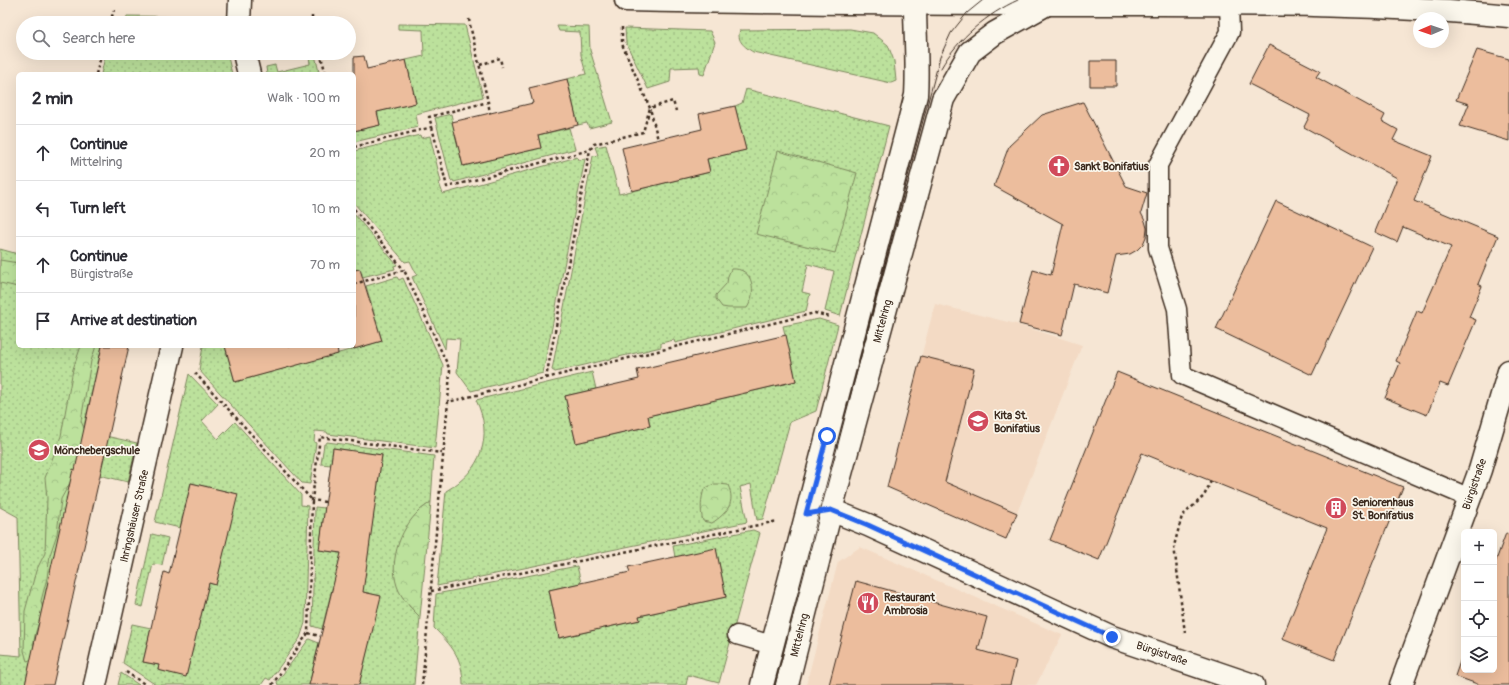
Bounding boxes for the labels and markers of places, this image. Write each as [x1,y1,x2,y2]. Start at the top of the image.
church icon: Sankt Bonifatius [1046,153,1072,179]
place label: Sankt Bonifatius [1074,160,1149,173]
school or university icon: Kita St. Bonifatius [965,408,991,434]
place label: Kita St. Bonifatius [994,409,1040,435]
school or university icon: Mönchebergschule [26,437,52,463]
place label: Mönchebergschule [54,444,140,457]
building icon: Seniorenhaus St. Bonifatius [1323,495,1349,521]
place label: Seniorenhaus St. Bonifatius [1352,496,1414,522]
restaurant icon: Restaurant Ambrosia [855,590,881,616]
place label: Restaurant Ambrosia [884,591,935,617]

